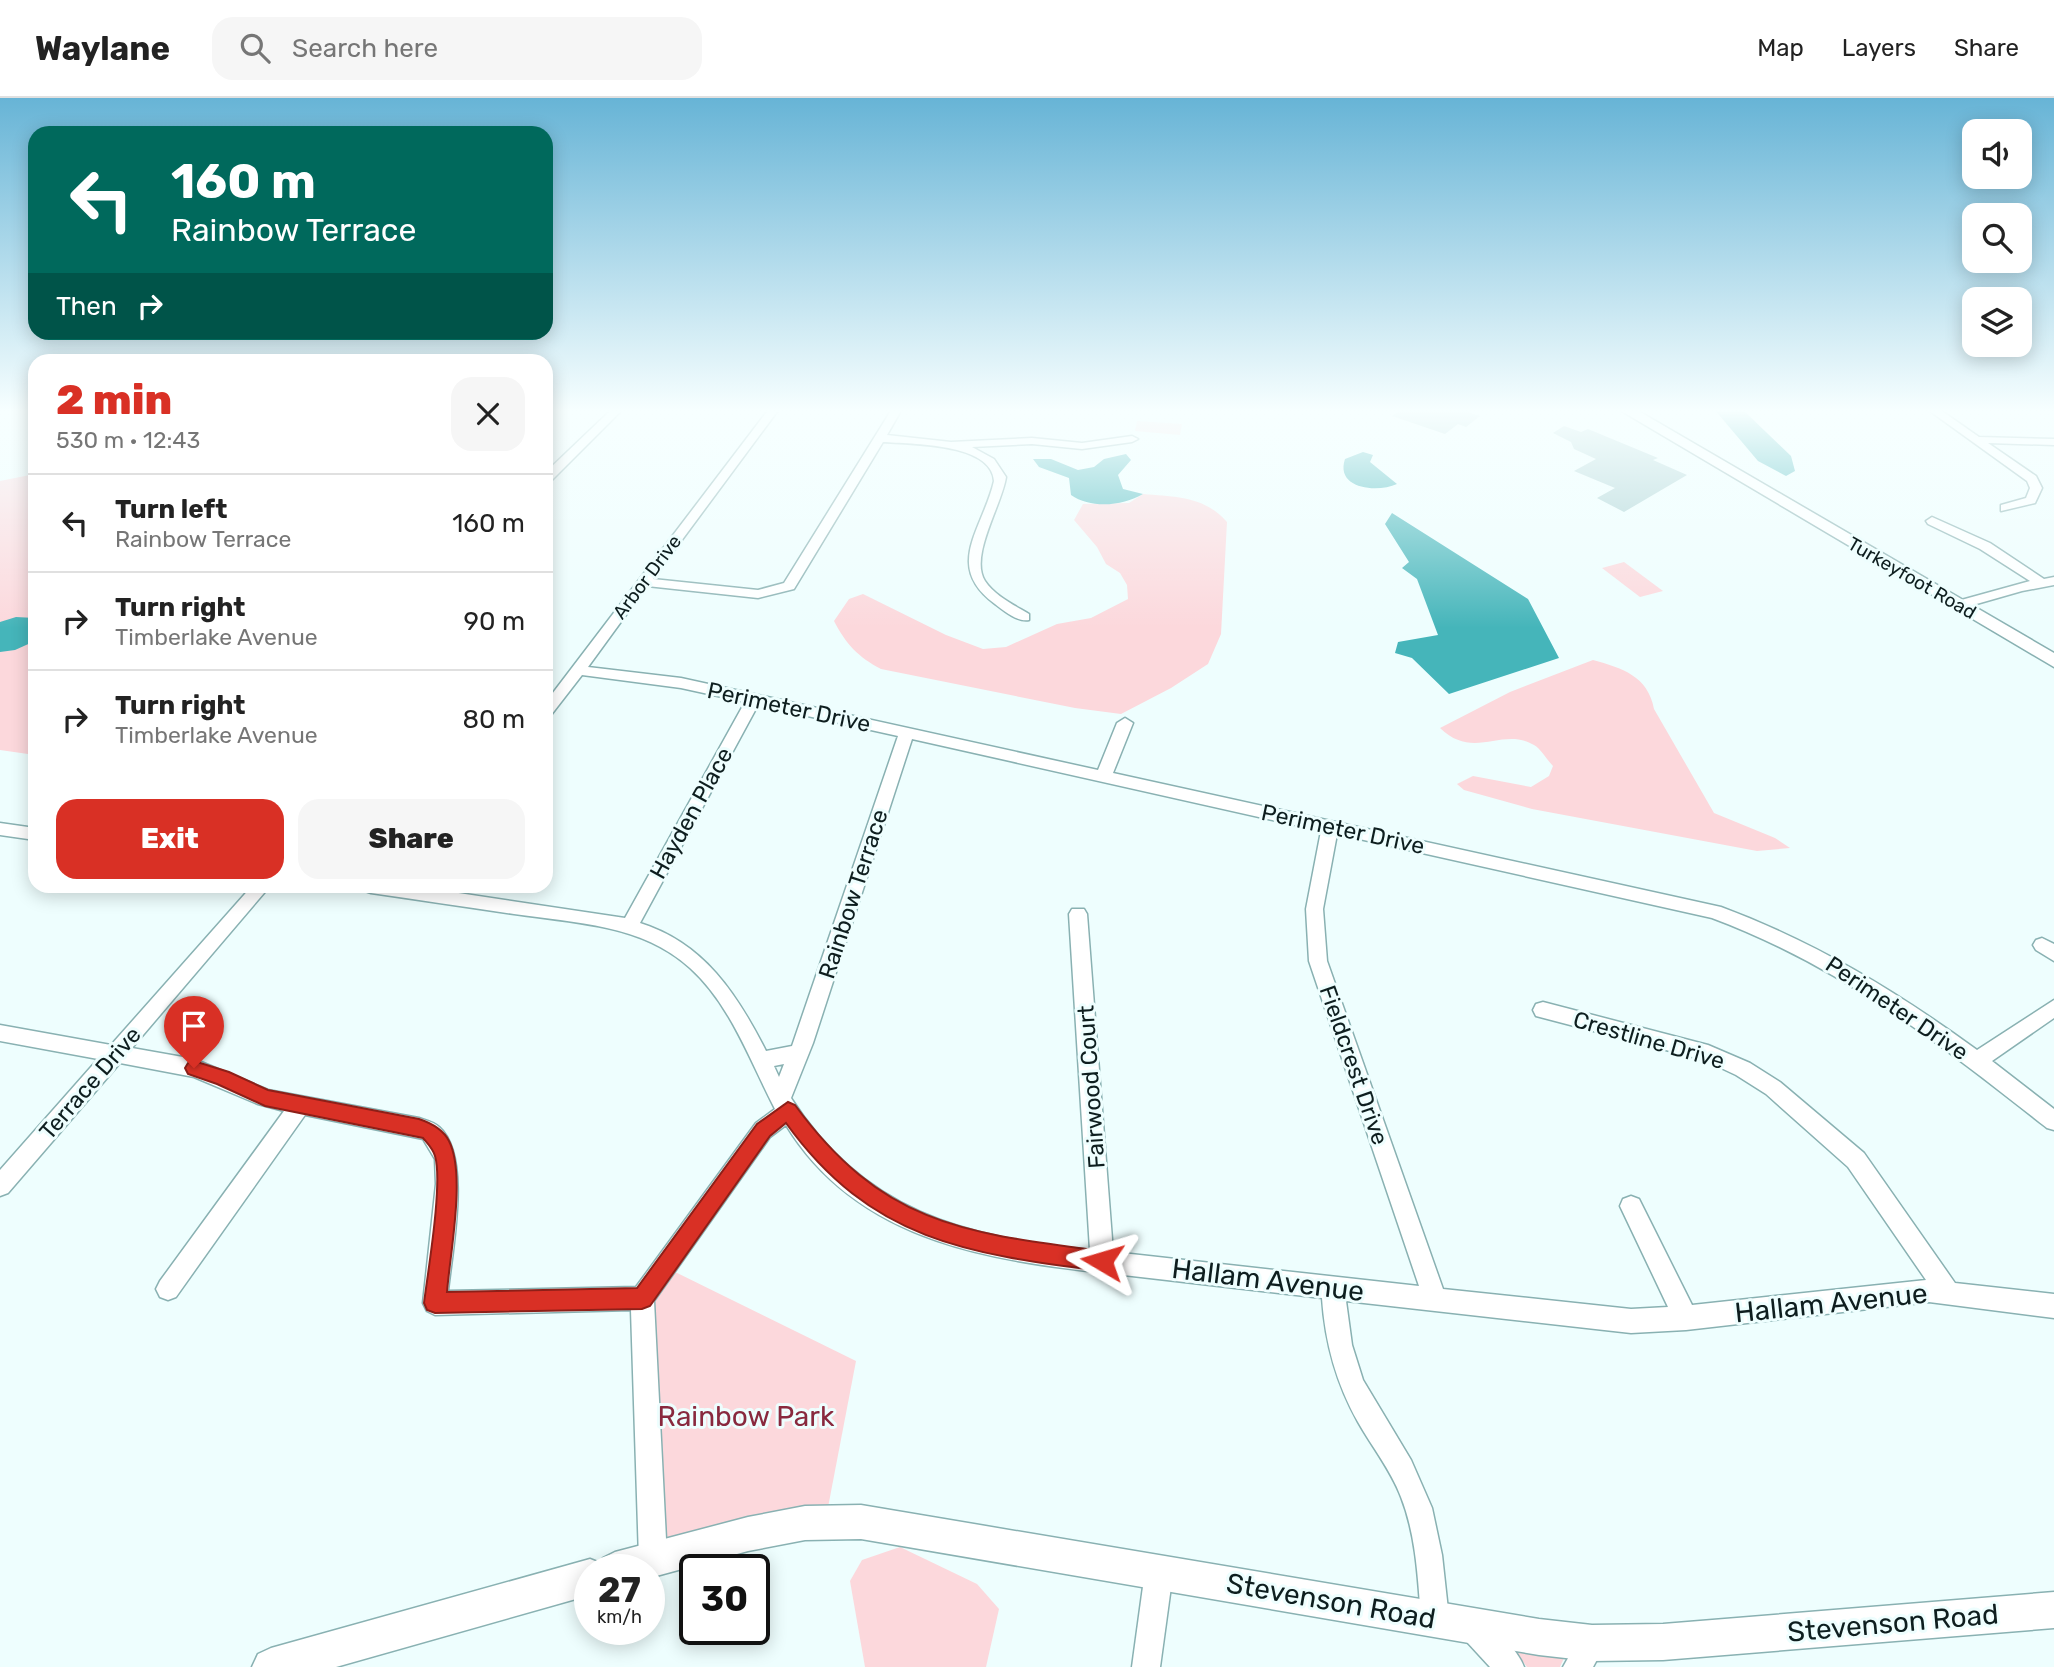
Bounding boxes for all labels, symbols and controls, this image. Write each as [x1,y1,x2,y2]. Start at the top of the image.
search box [212,17,702,80]
text: Waylane [35,29,170,68]
icon: search [236,29,274,67]
text: Search here [292,33,438,64]
text: Map [1757,34,1804,62]
text: Layers [1842,34,1916,62]
text: Share [1954,34,2019,62]
map controls [1962,119,2032,357]
button: sound [1962,119,2032,189]
text: 160 m [171,152,316,210]
icon: left [56,154,147,245]
button: search [1962,203,2032,273]
text: Rainbow Terrace [171,211,416,249]
icon: right [131,287,169,325]
button: layers [1962,287,2032,357]
text: Then [56,291,117,322]
text: 2 min [56,375,172,425]
button: close [451,377,525,451]
text: 530 m · 12:43 [56,426,200,454]
text: Turn left [115,494,227,525]
icon: left [56,504,94,542]
text: 160 m [452,508,525,539]
text: Rainbow Terrace [115,525,291,553]
street label: Arbor Drive [608,530,686,624]
street label: Turkeyfoot Road [1844,532,1980,624]
text: Turn right [115,592,245,623]
icon: right [56,602,94,640]
text: 90 m [464,606,525,637]
text: Timberlake Avenue [115,623,318,651]
street label: Perimeter Drive [705,676,873,738]
text: Turn right [115,690,245,721]
icon: right [56,700,94,738]
text: 80 m [462,704,525,735]
text: Timberlake Avenue [115,721,318,749]
street label: Hayden Place [643,742,739,884]
street label: Perimeter Drive [1259,798,1427,860]
button: Exit [56,799,284,879]
button: Share [298,799,525,879]
street label: Rainbow Terrace [812,806,894,982]
street label: Perimeter Drive [1820,950,1974,1066]
street label: Fieldcrest Drive [1314,982,1394,1148]
pin [164,996,224,1068]
street label: Fairwood Court [1071,1004,1111,1170]
street label: Crestline Drive [1570,1005,1728,1075]
icon: arrive [175,1007,213,1045]
street label: Terrace Drive [33,1021,147,1145]
position arrow [1065,1224,1139,1298]
street label: Hallam Avenue [1170,1252,1366,1308]
street label: Hallam Avenue [1733,1276,1929,1330]
park label: Rainbow Park [658,1400,835,1433]
speed limit sign: 30 [679,1554,770,1645]
street label: Stevenson Road [1224,1566,1438,1636]
text: 27 [598,1569,641,1611]
street label: Stevenson Road [1786,1597,2000,1649]
text: km/h [597,1606,642,1628]

